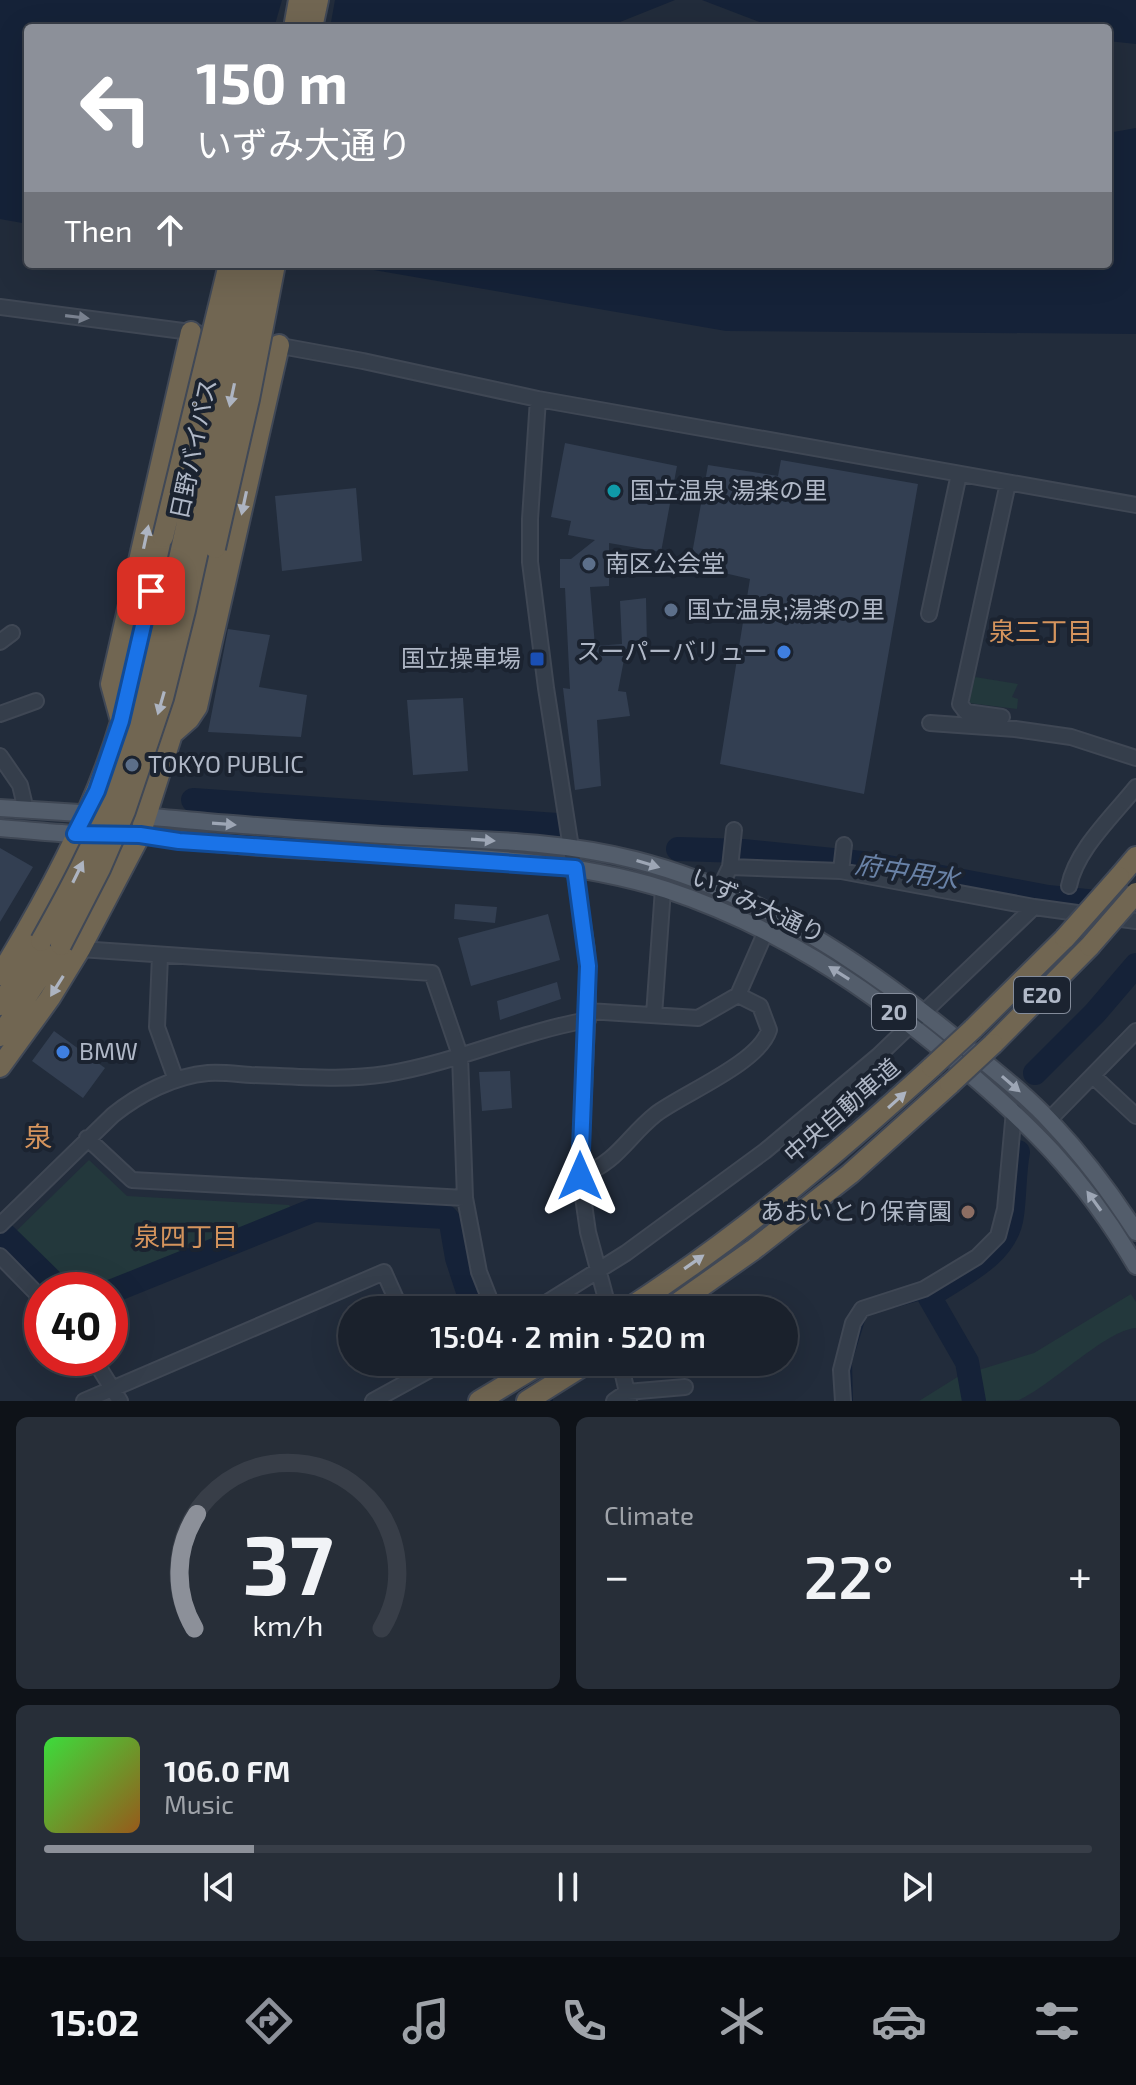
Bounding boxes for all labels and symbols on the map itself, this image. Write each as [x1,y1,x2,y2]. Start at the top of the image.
one-way arrow [65,310,90,323]
street label: 日野バイパス [163,375,222,522]
one-way arrow [225,383,238,408]
place label: 国立温泉 湯楽の里 [630,475,827,504]
marker: 国立温泉 湯楽の里 [605,482,623,500]
one-way arrow [237,491,250,516]
one-way arrow [140,524,153,549]
place label: 南区公会堂 [605,548,725,577]
marker: 南区公会堂 [580,555,598,573]
pin [117,557,185,625]
place label: 国立温泉;湯楽の里 [687,594,885,623]
marker: 国立温泉;湯楽の里 [662,601,680,619]
district label: 泉三丁目 [989,615,1093,646]
place label: スーパーバリュー [576,636,768,665]
place label: 国立操車場 [401,643,521,672]
marker: スーパーバリュー [775,643,793,661]
marker: 国立操車場 [528,650,546,668]
one-way arrow [154,691,167,715]
place label: TOKYO PUBLIC [148,749,304,778]
marker: TOKYO PUBLIC [123,756,141,774]
one-way arrow [212,817,237,830]
one-way arrow [471,834,496,847]
water label: 府中用水 [853,847,964,894]
one-way arrow [636,858,660,871]
one-way arrow [71,860,85,883]
street label: いずみ大通り [687,861,830,948]
one-way arrow [828,966,849,981]
one-way arrow [50,975,64,997]
road number: E20 [1014,977,1070,1013]
road number: 20 [872,994,916,1030]
place label: BMW [79,1036,138,1065]
marker: BMW [54,1043,72,1061]
street label: 中央自動車道 [777,1052,905,1168]
one-way arrow [1001,1075,1020,1093]
one-way arrow [887,1091,906,1109]
district label: 泉 [24,1119,52,1153]
position arrow [538,1134,622,1218]
one-way arrow [1087,1190,1102,1211]
place label: あおいとり保育園 [760,1196,952,1225]
marker: あおいとり保育園 [959,1203,977,1221]
district label: 泉四丁目 [134,1220,238,1251]
one-way arrow [684,1255,705,1270]
speed limit sign: 40 [24,1272,128,1376]

